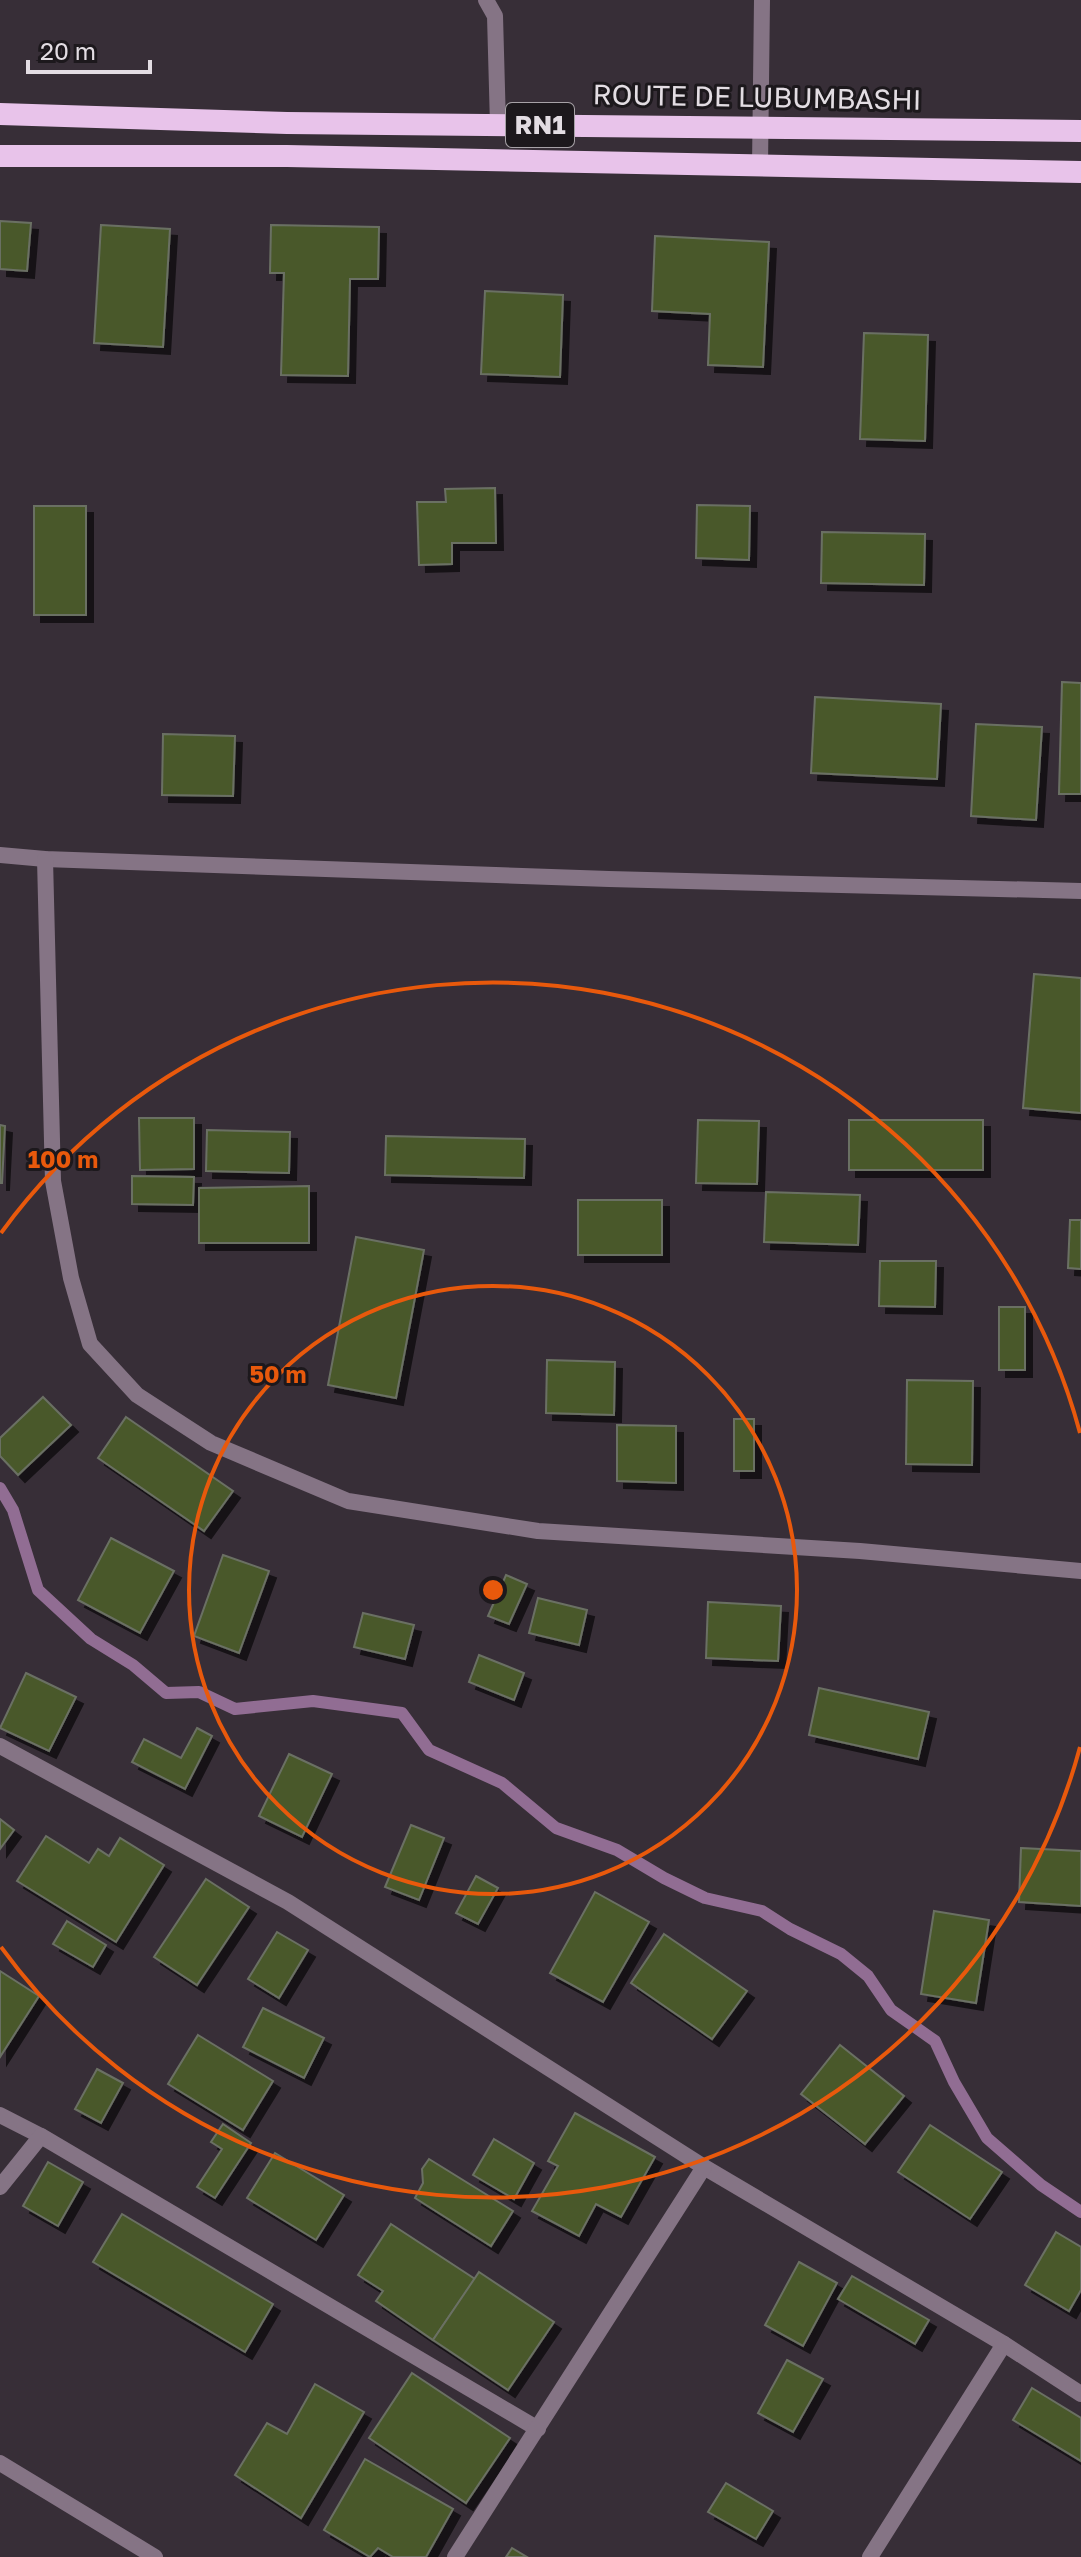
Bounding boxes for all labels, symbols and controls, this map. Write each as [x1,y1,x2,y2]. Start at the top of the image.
scale bar [28,24,150,74]
text: 20 m [40,36,96,65]
street label: ROUTE DE LUBUMBASHI [592,77,922,116]
road number: RN1 [506,103,574,147]
text: 100 m [28,1144,98,1173]
text: 50 m [249,1359,307,1388]
centre of rings [479,1576,507,1604]

